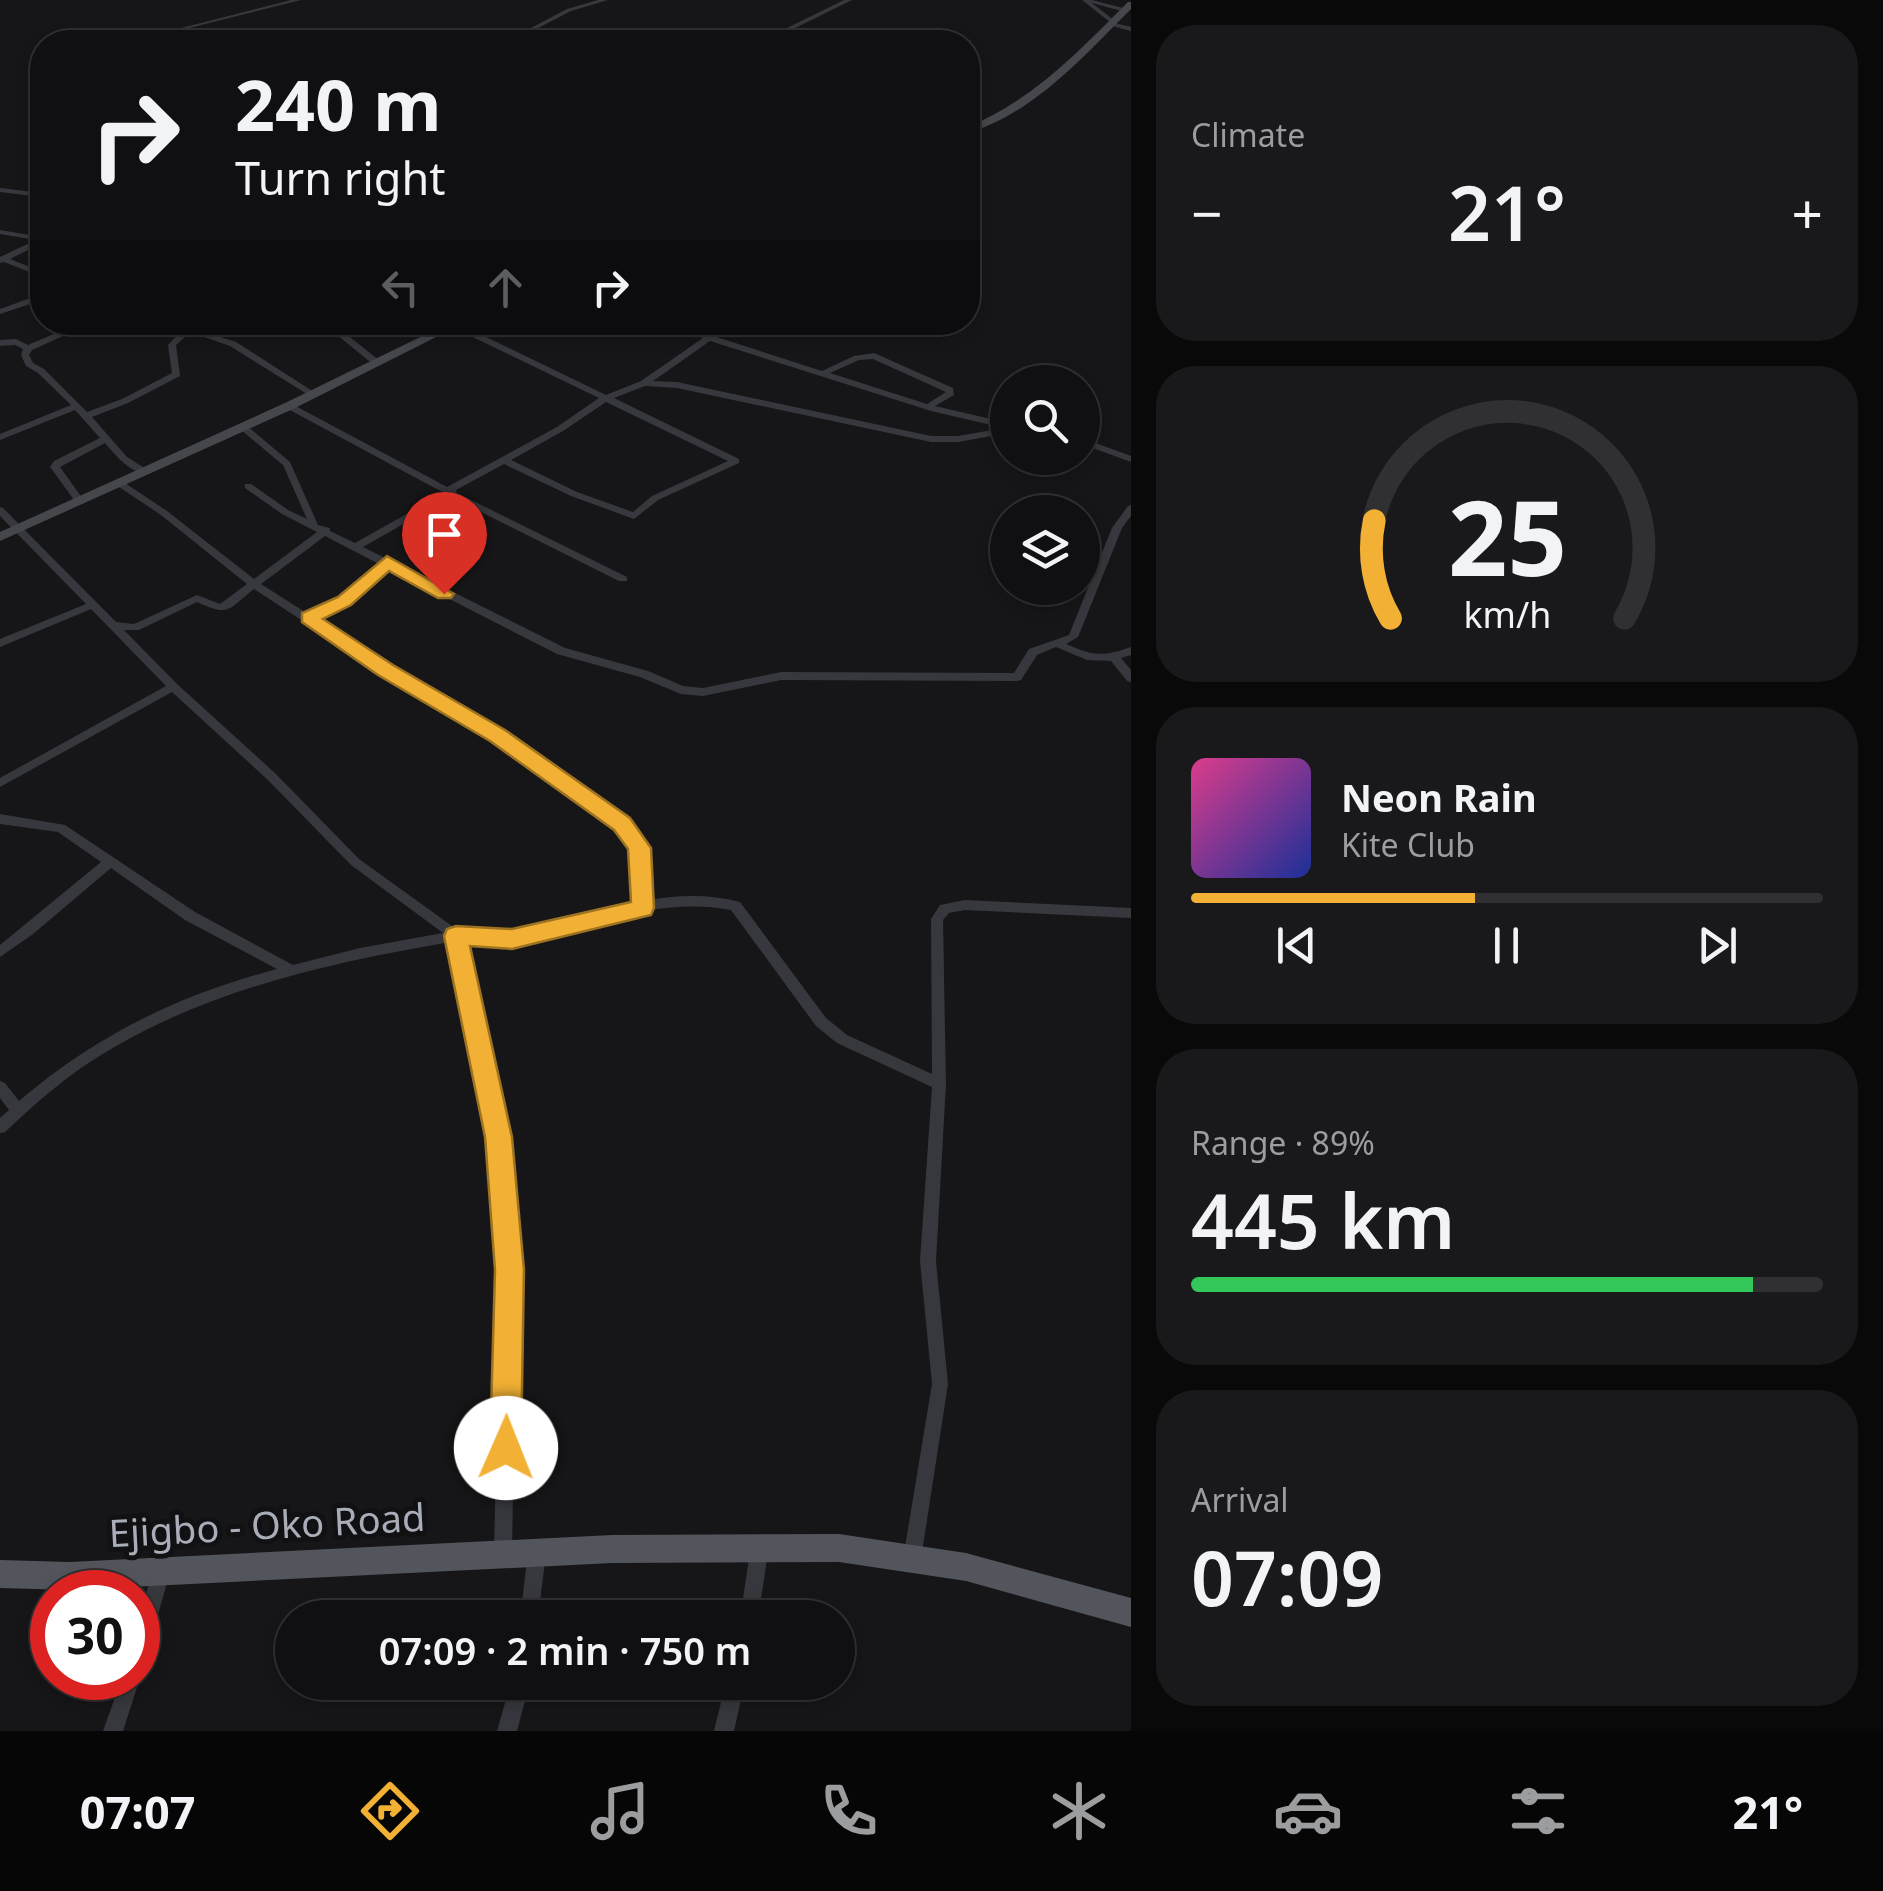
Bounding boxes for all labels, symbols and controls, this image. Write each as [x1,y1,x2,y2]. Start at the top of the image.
text: 240 m [235,56,442,152]
icon: right [70,70,200,200]
text: Climate [1191,113,1305,156]
text: Turn right [235,147,446,208]
text: 21° [1448,161,1566,263]
text: − [1191,175,1222,250]
text: + [1792,175,1823,250]
icon: left [373,260,428,315]
icon: ahead [478,260,533,315]
icon: right [583,260,638,315]
map controls [990,365,1100,605]
button: search [990,365,1100,475]
text: 25 [1448,465,1566,606]
pin [402,492,487,595]
button: layers [990,495,1100,605]
icon: arrive [417,507,472,562]
text: km/h [1463,590,1551,638]
text: Neon Rain [1341,771,1537,823]
text: Kite Club [1341,823,1475,866]
icon: previous [1269,918,1324,973]
icon: pause [1479,918,1534,973]
icon: next [1690,918,1745,973]
text: Range · 89% [1191,1121,1375,1164]
text: 445 km [1191,1169,1455,1271]
position arrow [454,1396,558,1500]
text: Arrival [1191,1478,1289,1521]
street label: Ejigbo - Oko Road [107,1490,426,1558]
text: 07:09 [1191,1526,1383,1628]
speed limit sign: 30 [30,1570,160,1700]
text: 07:09 · 2 min · 750 m [379,1624,751,1676]
icon: directions [355,1776,425,1846]
icon: music [585,1776,655,1846]
icon: phone [814,1776,884,1846]
icon: climate [1044,1776,1114,1846]
icon: car [1273,1776,1343,1846]
icon: filters [1503,1776,1573,1846]
text: 07:07 [80,1781,195,1842]
text: 21° [1733,1781,1803,1842]

